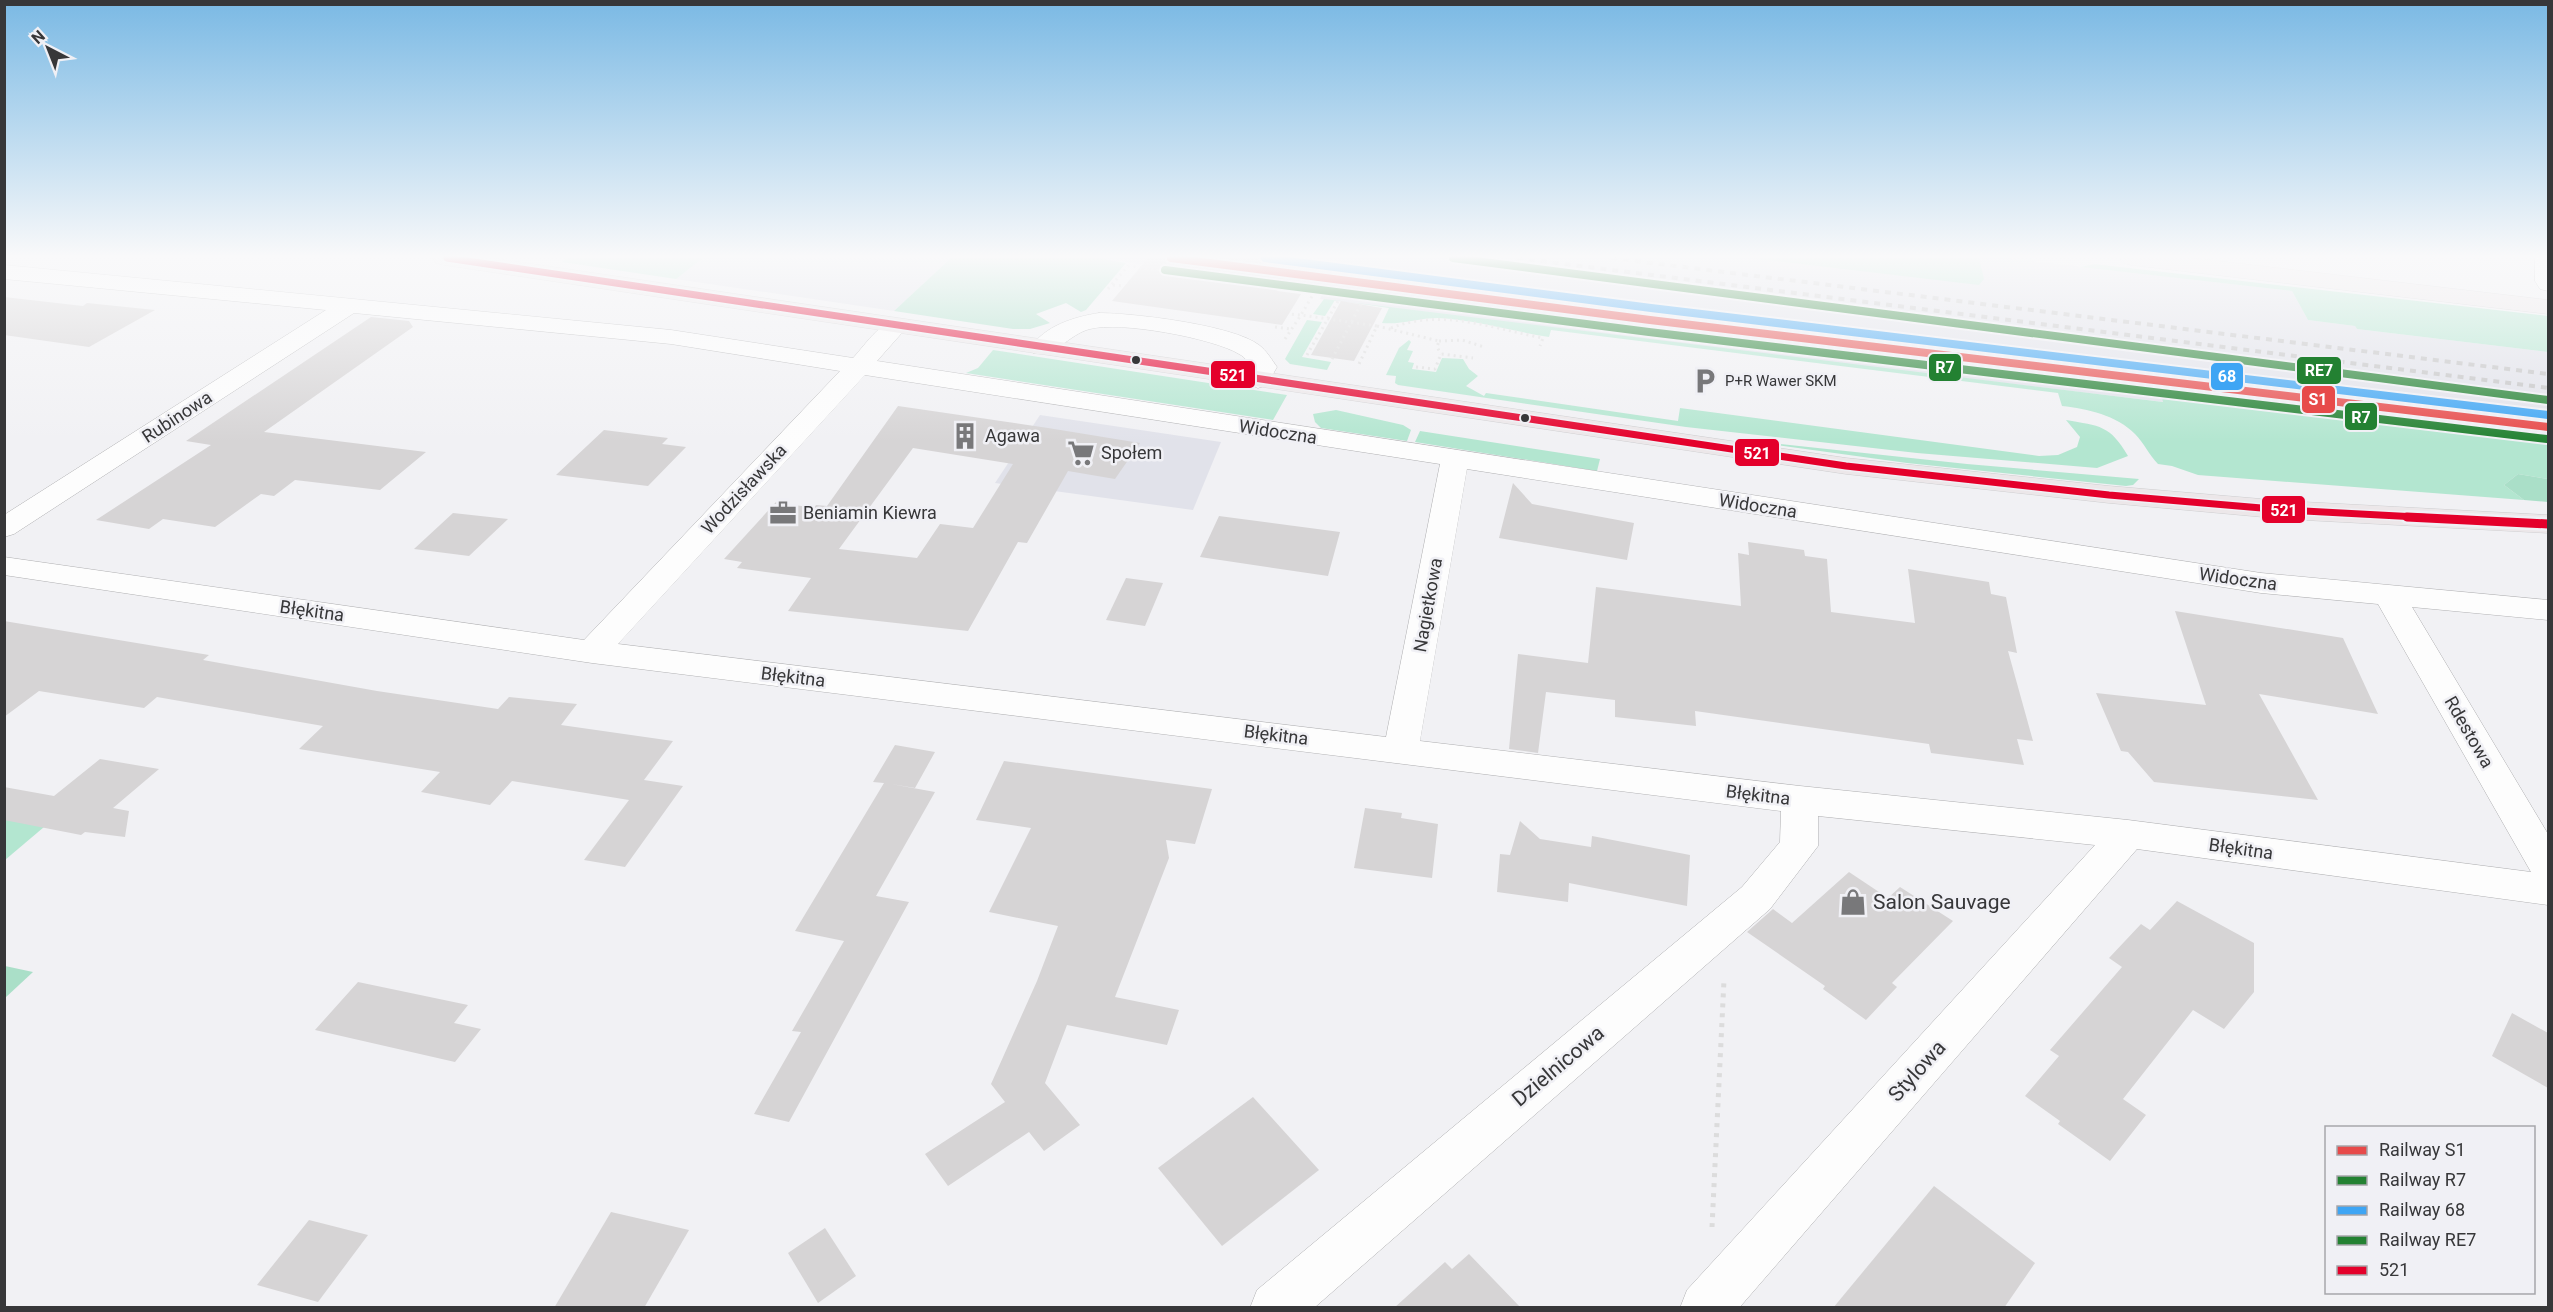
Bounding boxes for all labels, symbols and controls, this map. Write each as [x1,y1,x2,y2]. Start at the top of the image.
north arrow [18,18,78,78]
text: N [28,26,49,48]
line badge: R7 [1928,353,1962,382]
unlabelled marker [1130,354,1142,366]
line badge: RE7 [2296,356,2342,385]
text: R7 [1935,358,1955,377]
line badge: 521 [1210,360,1256,389]
text: RE7 [2305,361,2333,380]
line badge: 68 [2210,362,2244,391]
text: 521 [1219,366,1247,385]
parking icon: P+R Wawer SKM [1690,366,1720,396]
text: 68 [2218,367,2236,386]
place label: P+R Wawer SKM [1725,372,1837,390]
line badge: S1 [2301,385,2336,414]
street label: Rubinowa [138,386,216,447]
text: S1 [2308,390,2328,409]
line badge: R7 [2344,402,2378,431]
text: R7 [2351,408,2371,427]
unlabelled marker [1519,412,1531,424]
street label: Widoczna [1237,415,1319,448]
building icon: Agawa [950,421,980,451]
place label: Agawa [985,425,1040,446]
supermarket icon: Społem [1066,438,1096,468]
line badge: 521 [1734,438,1780,467]
street label: Wodzisławska [697,439,791,538]
place label: Społem [1101,442,1162,463]
text: 521 [1743,444,1771,463]
street label: Widoczna [1717,489,1799,522]
line badge: 521 [2261,495,2306,524]
office icon: Beniamin Kiewra [768,498,798,528]
text: 521 [2270,501,2298,520]
place label: Beniamin Kiewra [803,502,937,523]
street label: Nagietkowa [1409,556,1446,654]
street label: Widoczna [2198,563,2279,594]
street label: Błękitna [279,596,346,625]
street label: Błękitna [760,662,826,691]
street label: Rdestowa [2440,692,2498,771]
street label: Błękitna [1243,720,1309,749]
street label: Błękitna [1725,780,1791,809]
street label: Błękitna [2208,834,2275,863]
shop icon: Salon Sauvage [1838,887,1868,917]
place label: Salon Sauvage [1873,890,2011,914]
street label: Dzielnicowa [1507,1021,1609,1111]
street label: Stylowa [1883,1036,1951,1106]
legend [2325,1126,2535,1294]
text: Railway S1 [2379,1139,2466,1160]
text: Railway R7 [2379,1169,2466,1190]
text: Railway 68 [2379,1199,2465,1220]
text: Railway RE7 [2379,1229,2476,1250]
text: 521 [2379,1259,2409,1280]

